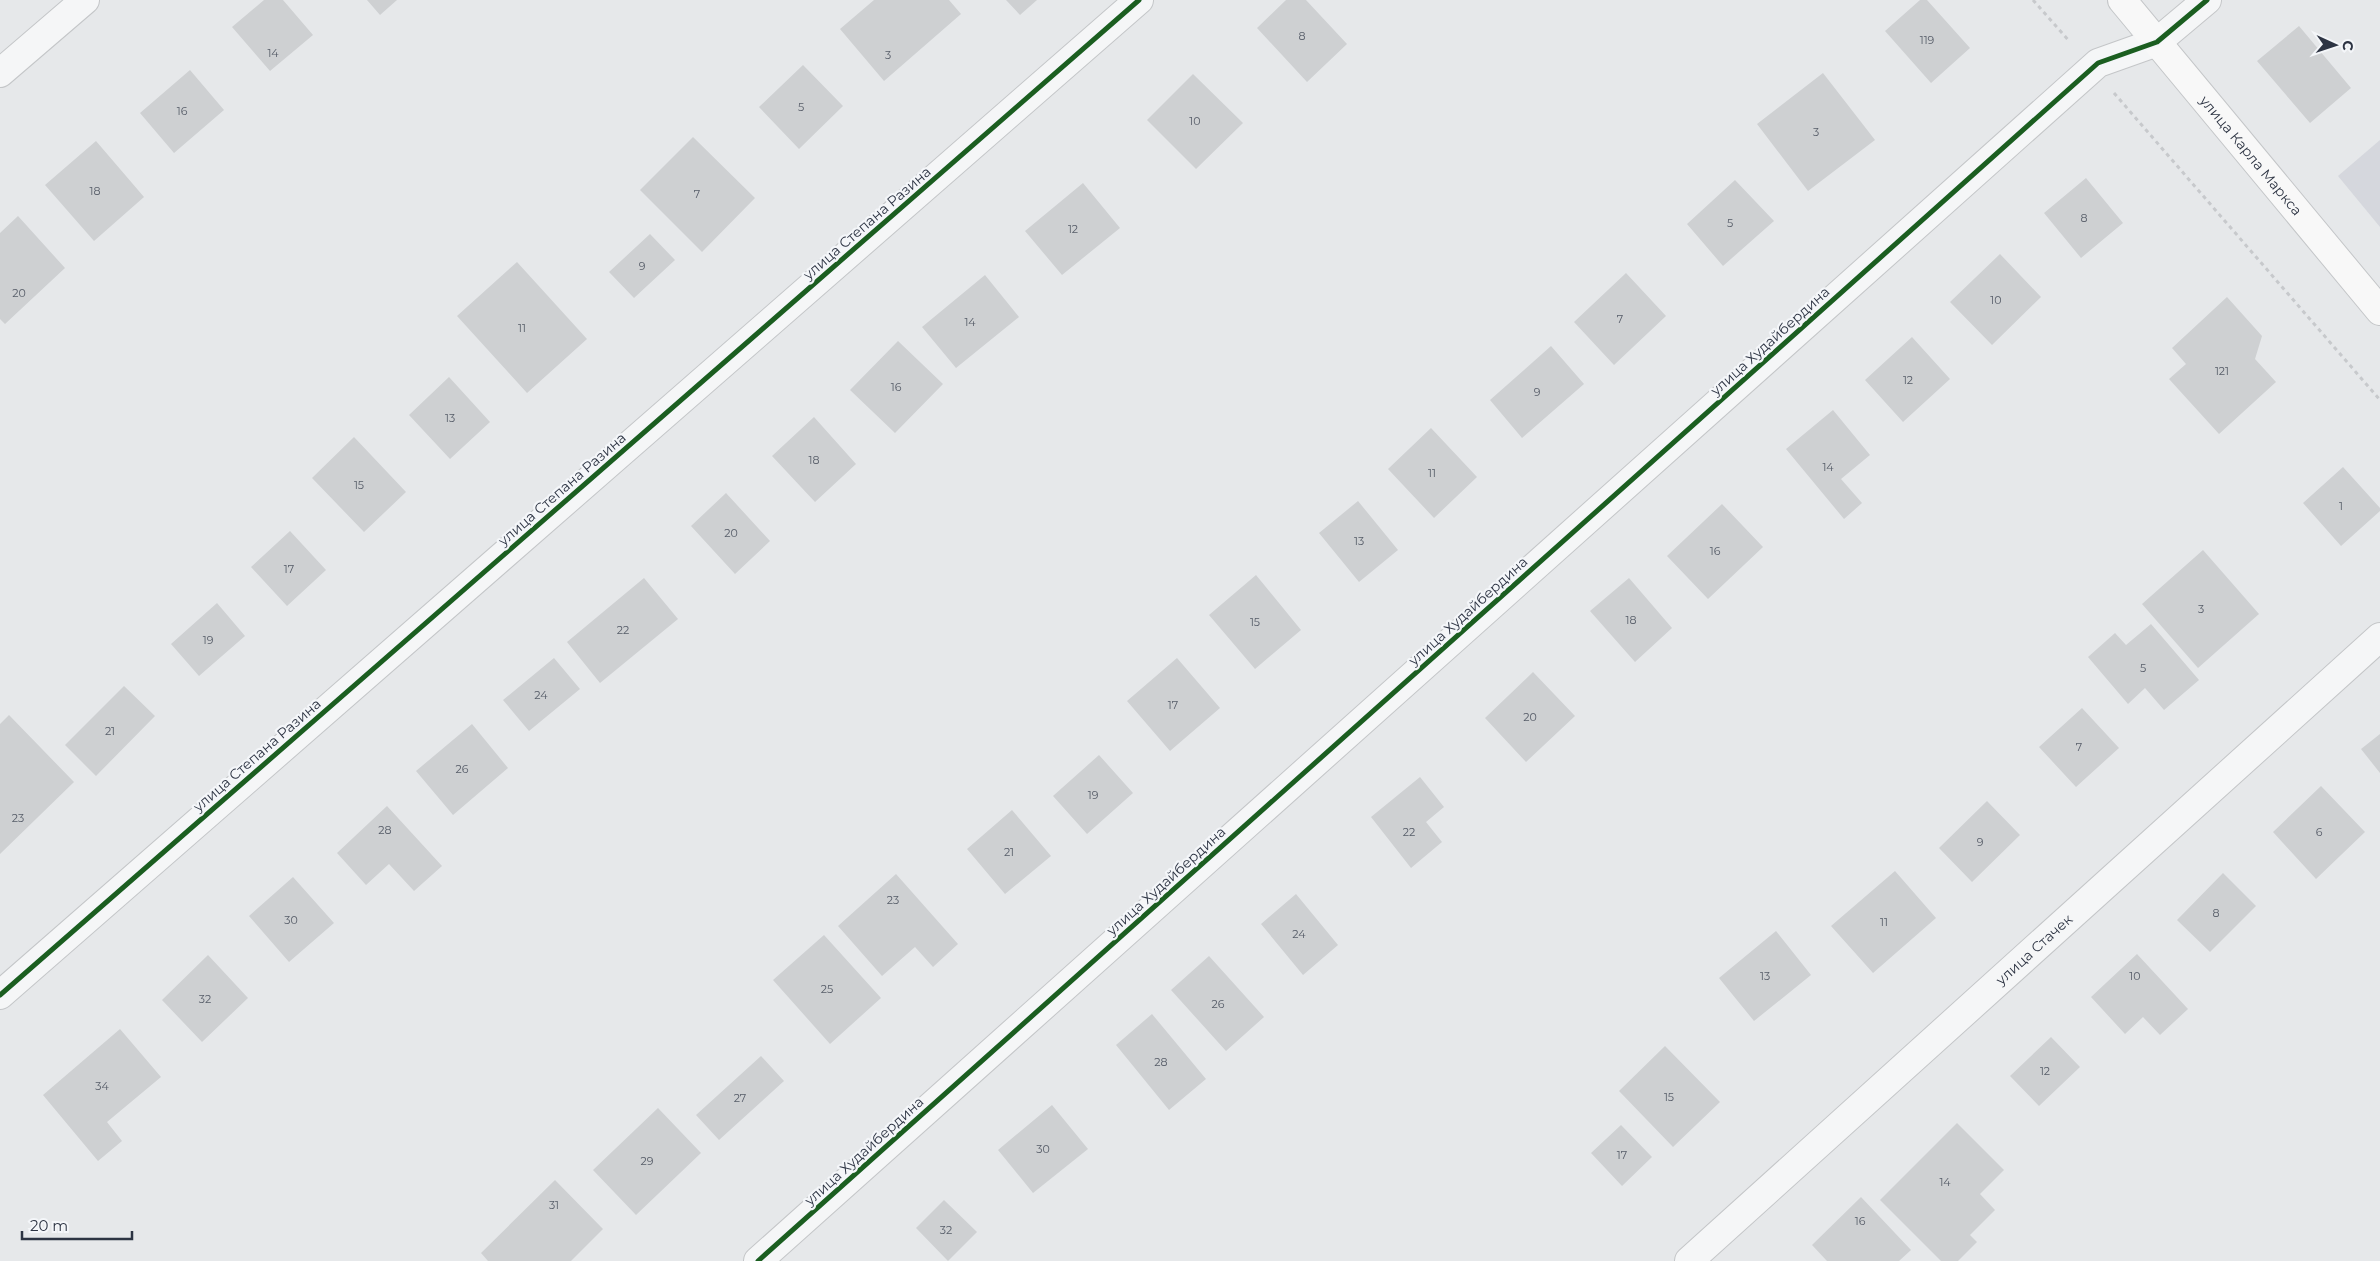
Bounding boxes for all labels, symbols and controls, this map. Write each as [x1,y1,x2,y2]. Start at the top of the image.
north arrow [2310,20,2360,70]
house number: 8 [1298,29,1306,43]
house number: 119 [1920,33,1935,47]
text: С [2339,40,2357,51]
house number: 14 [267,46,279,60]
house number: 3 [885,48,891,62]
street label: улица Карла Маркса [2195,91,2306,219]
house number: 5 [798,100,804,114]
house number: 16 [177,104,188,118]
house number: 10 [1189,114,1201,128]
house number: 3 [1813,125,1819,139]
street label: улица Степана Разина [799,163,935,284]
house number: 18 [90,184,101,198]
house number: 7 [694,187,700,201]
house number: 8 [2080,211,2088,225]
house number: 5 [1727,216,1733,230]
house number: 12 [1068,222,1078,236]
house number: 9 [639,259,646,273]
street label: улица Худайбердина [1706,283,1833,400]
house number: 20 [12,286,26,300]
house number: 10 [1990,293,2002,307]
house number: 7 [1617,312,1623,326]
house number: 14 [964,315,976,329]
house number: 11 [518,321,526,335]
house number: 121 [2215,364,2229,378]
house number: 12 [1903,373,1913,387]
house number: 16 [891,380,902,394]
house number: 9 [1534,385,1541,399]
house number: 13 [445,411,455,425]
street label: улица Степана Разина [494,429,630,550]
house number: 18 [809,453,820,467]
house number: 14 [1822,460,1834,474]
house number: 11 [1428,466,1436,480]
house number: 15 [354,478,364,492]
house number: 1 [2339,499,2343,513]
house number: 20 [724,526,738,540]
house number: 13 [1354,534,1364,548]
house number: 16 [1710,544,1721,558]
street label: улица Худайбердина [1404,553,1531,670]
house number: 17 [284,562,294,576]
house number: 3 [2198,602,2204,616]
house number: 18 [1626,613,1637,627]
house number: 15 [1250,615,1260,629]
house number: 22 [617,623,629,637]
house number: 19 [203,633,214,647]
house number: 5 [2140,661,2146,675]
house number: 24 [534,688,548,702]
street label: улица Степана Разина [189,695,325,816]
house number: 17 [1168,698,1178,712]
house number: 20 [1523,710,1537,724]
house number: 21 [105,724,115,738]
house number: 7 [2076,740,2082,754]
house number: 26 [456,762,469,776]
house number: 19 [1088,788,1099,802]
house number: 23 [12,811,24,825]
house number: 28 [378,823,392,837]
street label: улица Худайбердина [1102,823,1229,940]
house number: 22 [1403,825,1415,839]
house number: 6 [2316,825,2323,839]
house number: 9 [1977,835,1984,849]
house number: 21 [1004,845,1014,859]
house number: 23 [887,893,899,907]
house number: 8 [2212,906,2220,920]
street label: улица Стачек [1991,910,2076,989]
house number: 30 [284,913,298,927]
house number: 11 [1880,915,1888,929]
house number: 24 [1292,927,1306,941]
house number: 13 [1760,969,1770,983]
house number: 10 [2129,969,2141,983]
house number: 25 [821,982,833,996]
house number: 32 [199,992,211,1006]
house number: 26 [1212,997,1225,1011]
house number: 28 [1154,1055,1168,1069]
house number: 12 [2040,1064,2050,1078]
house number: 34 [95,1079,109,1093]
house number: 15 [1664,1090,1674,1104]
house number: 27 [734,1091,746,1105]
street label: улица Худайбердина [800,1093,927,1210]
house number: 30 [1036,1142,1050,1156]
house number: 17 [1617,1148,1627,1162]
house number: 29 [641,1154,654,1168]
house number: 14 [1939,1175,1951,1189]
house number: 31 [549,1198,559,1212]
scale bar [22,1208,132,1240]
house number: 16 [1855,1214,1866,1228]
text: 20 m [30,1216,68,1235]
house number: 32 [940,1223,952,1237]

